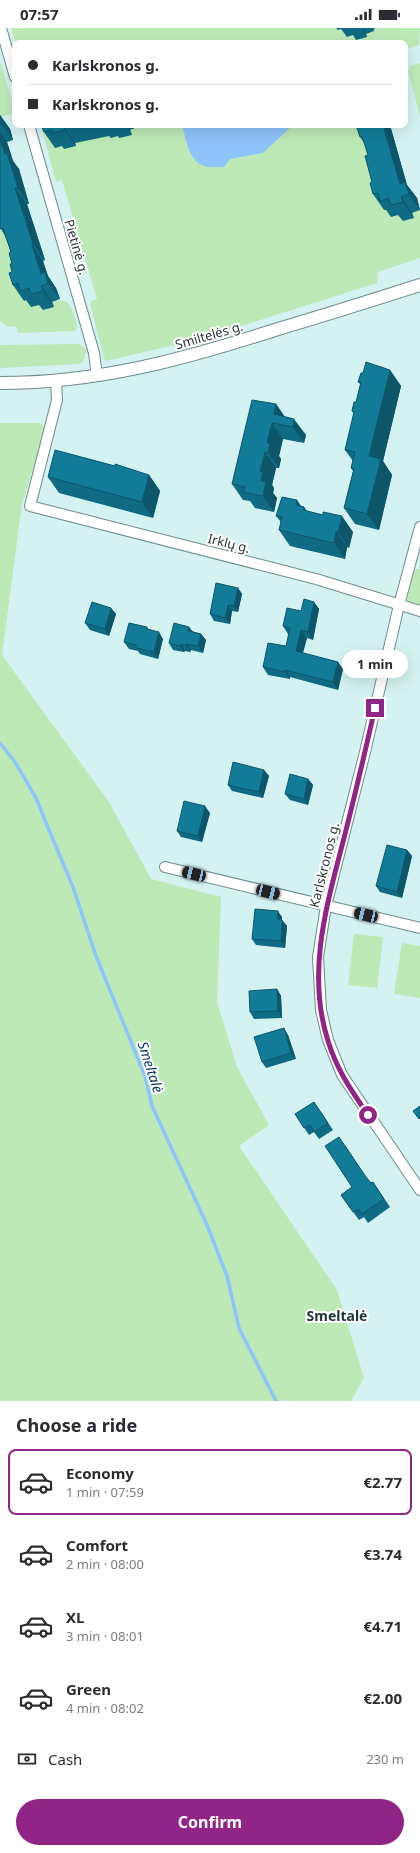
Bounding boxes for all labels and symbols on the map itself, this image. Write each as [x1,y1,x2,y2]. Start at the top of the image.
street label: Pietinė g. [61,217,93,277]
street label: Smiltelės g. [173,317,245,353]
street label: Irklų g. [206,529,252,557]
callout: 1 min [342,650,408,678]
route end [366,699,384,717]
street label: Karlskronos g. [305,821,343,909]
car [181,865,207,883]
car [255,883,281,901]
car [353,906,379,924]
water label: Smeltalė [134,1039,168,1095]
route start [359,1106,377,1124]
district label: Smeltalė [307,1306,367,1325]

